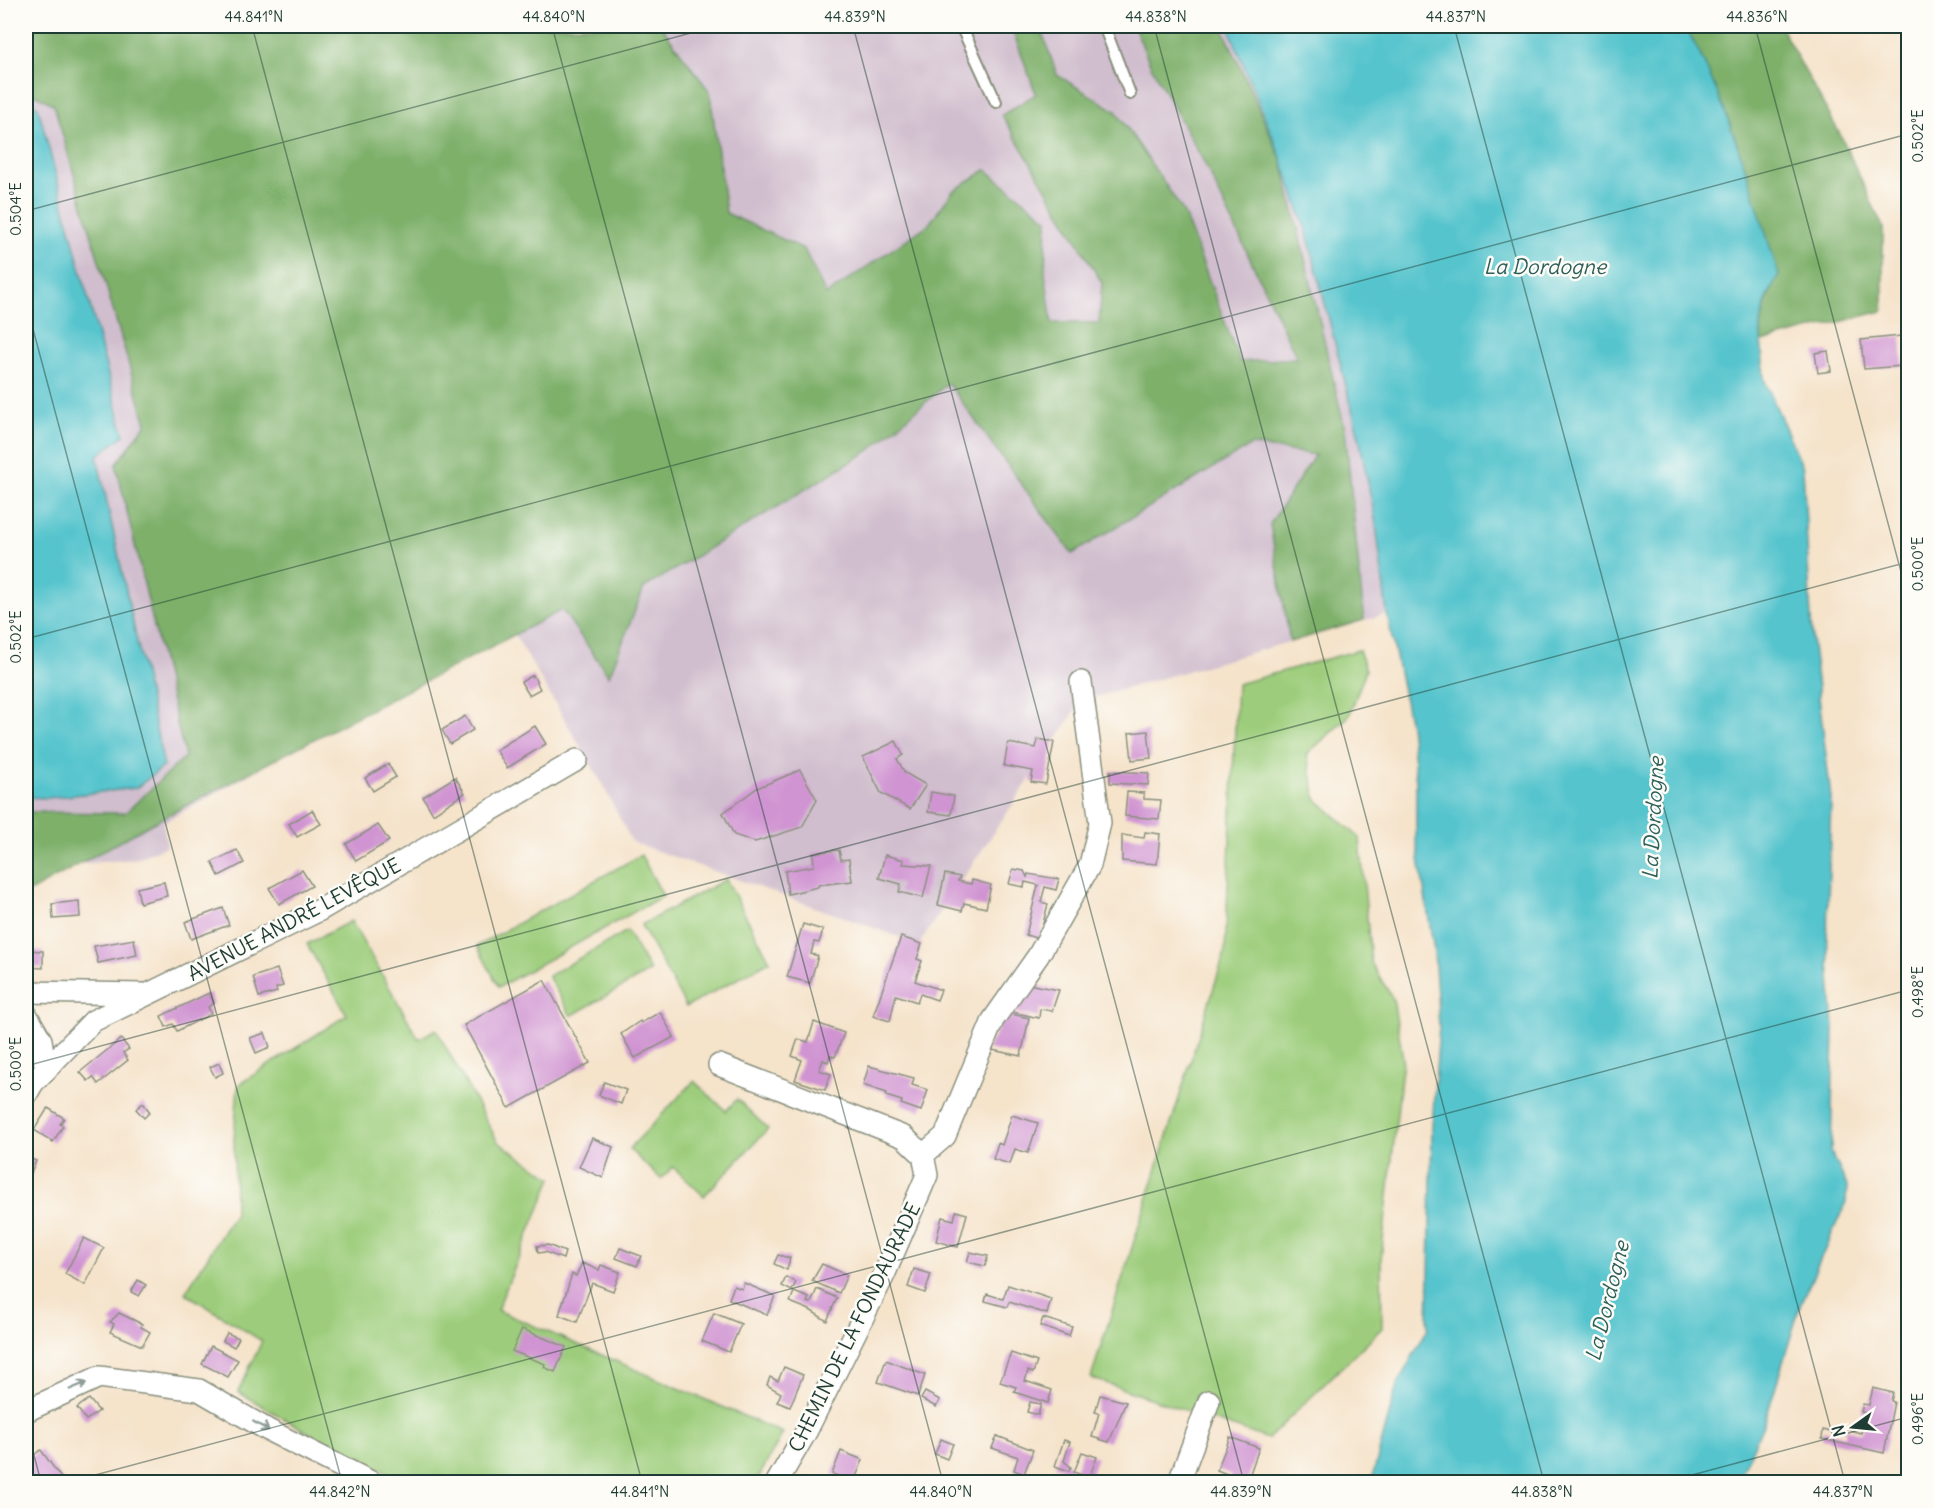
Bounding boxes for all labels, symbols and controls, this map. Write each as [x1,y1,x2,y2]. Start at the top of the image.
text: 44.841°N [225,7,283,26]
text: 44.840°N [522,7,586,26]
text: 44.839°N [824,7,886,26]
text: 44.838°N [1125,7,1187,26]
text: 44.837°N [1426,7,1486,26]
text: 44.836°N [1726,7,1788,26]
text: 0.502°E [1908,109,1927,163]
text: 0.504°E [6,182,25,236]
water label: La Dordogne [1484,253,1608,280]
text: 0.500°E [1908,536,1927,592]
text: 0.502°E [6,610,25,664]
water label: La Dordogne [1636,754,1670,880]
street label: AVENUE ANDRÉ LEVÊQUE [183,852,405,986]
text: 0.498°E [1908,966,1927,1018]
text: 0.500°E [6,1036,25,1092]
street label: CHEMIN DE LA FONDAURADE [783,1198,925,1456]
water label: La Dordogne [1579,1237,1635,1364]
one-way arrow [69,1380,87,1391]
text: 0.496°E [1908,1393,1927,1445]
north arrow [1823,1397,1883,1457]
one-way arrow [252,1420,269,1432]
text: N [1827,1423,1850,1439]
text: 44.842°N [309,1482,371,1501]
text: 44.841°N [611,1482,669,1501]
text: 44.840°N [909,1482,973,1501]
text: 44.839°N [1210,1482,1272,1501]
text: 44.838°N [1511,1482,1573,1501]
text: 44.837°N [1813,1482,1873,1501]

